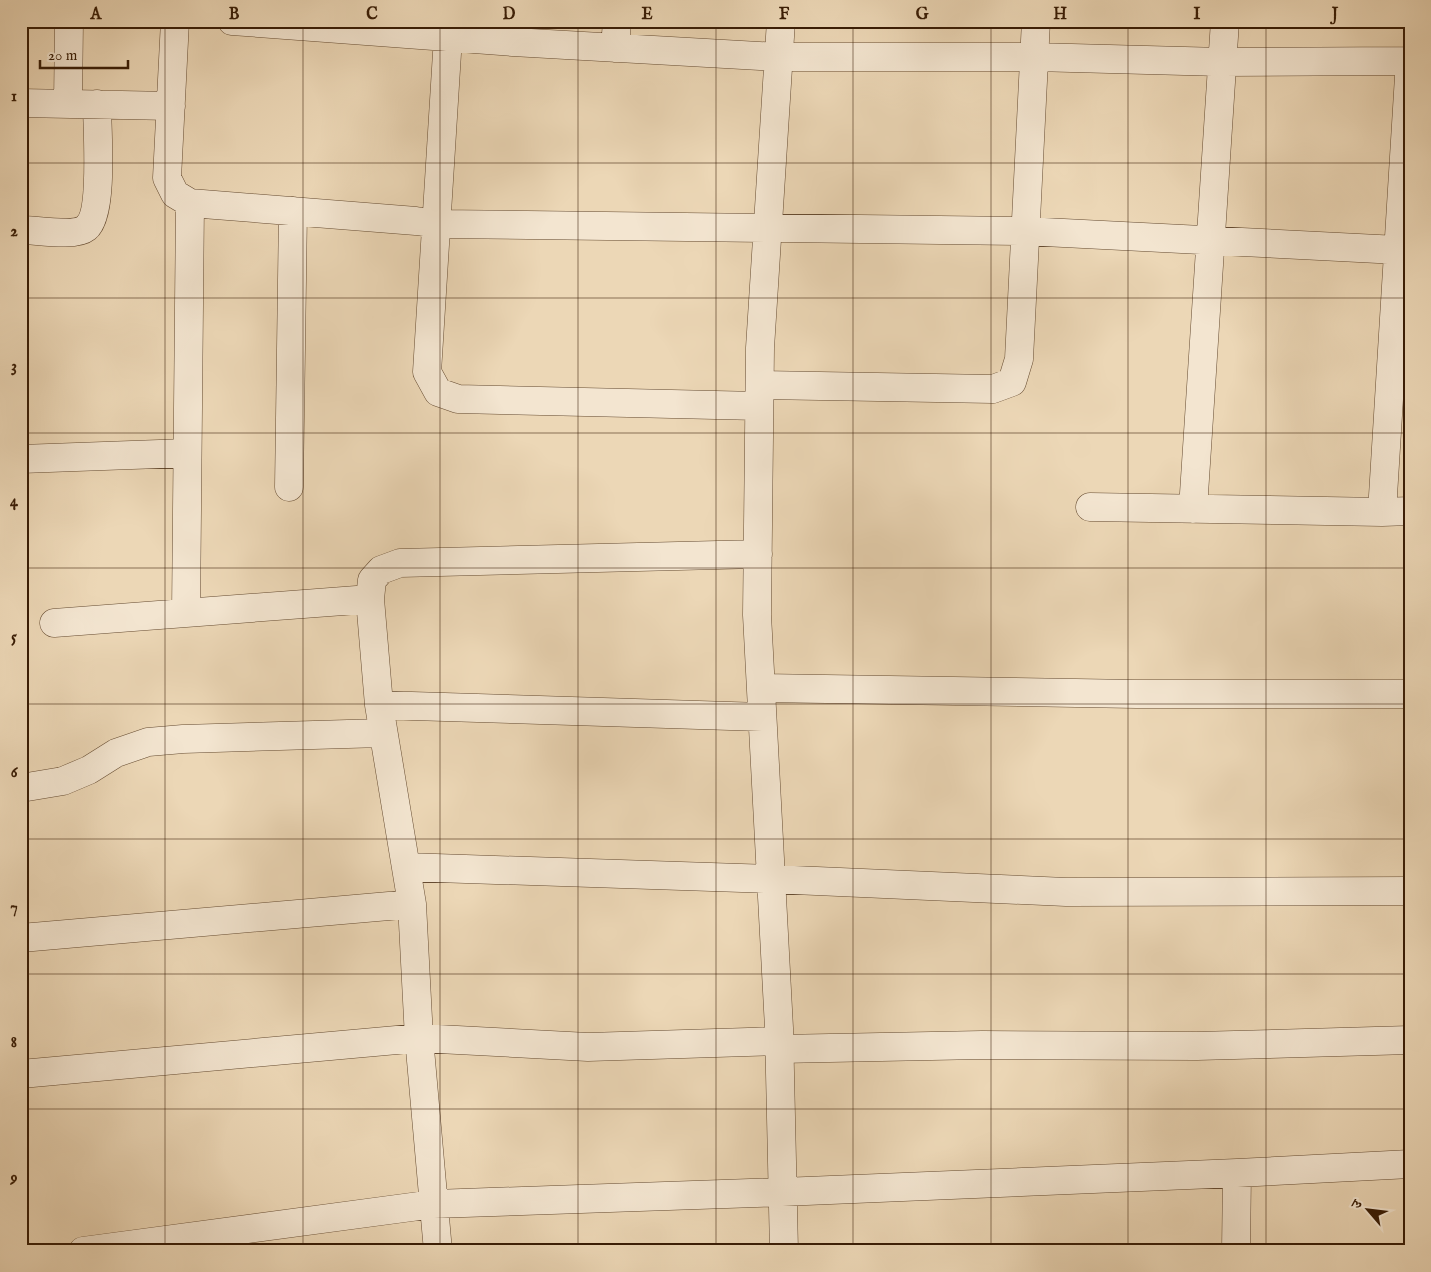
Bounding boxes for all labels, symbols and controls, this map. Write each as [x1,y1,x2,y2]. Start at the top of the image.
text: A [90,5,103,25]
text: B [229,5,240,25]
text: C [366,5,378,25]
text: D [503,5,516,25]
text: E [641,5,653,25]
text: F [779,5,790,25]
text: G [916,5,929,25]
text: H [1053,5,1067,25]
text: I [1194,5,1201,25]
text: J [1330,5,1339,25]
scale bar [40,38,128,70]
text: 20 m [48,46,78,65]
text: 1 [11,87,17,107]
text: 2 [10,222,18,242]
text: 3 [11,357,17,377]
text: 4 [10,492,19,512]
text: 5 [11,628,17,648]
text: 6 [11,763,19,783]
text: 7 [10,898,18,918]
text: 8 [11,1033,17,1053]
text: 9 [10,1169,18,1189]
north arrow [1344,1184,1394,1234]
text: उ [1347,1196,1367,1213]

